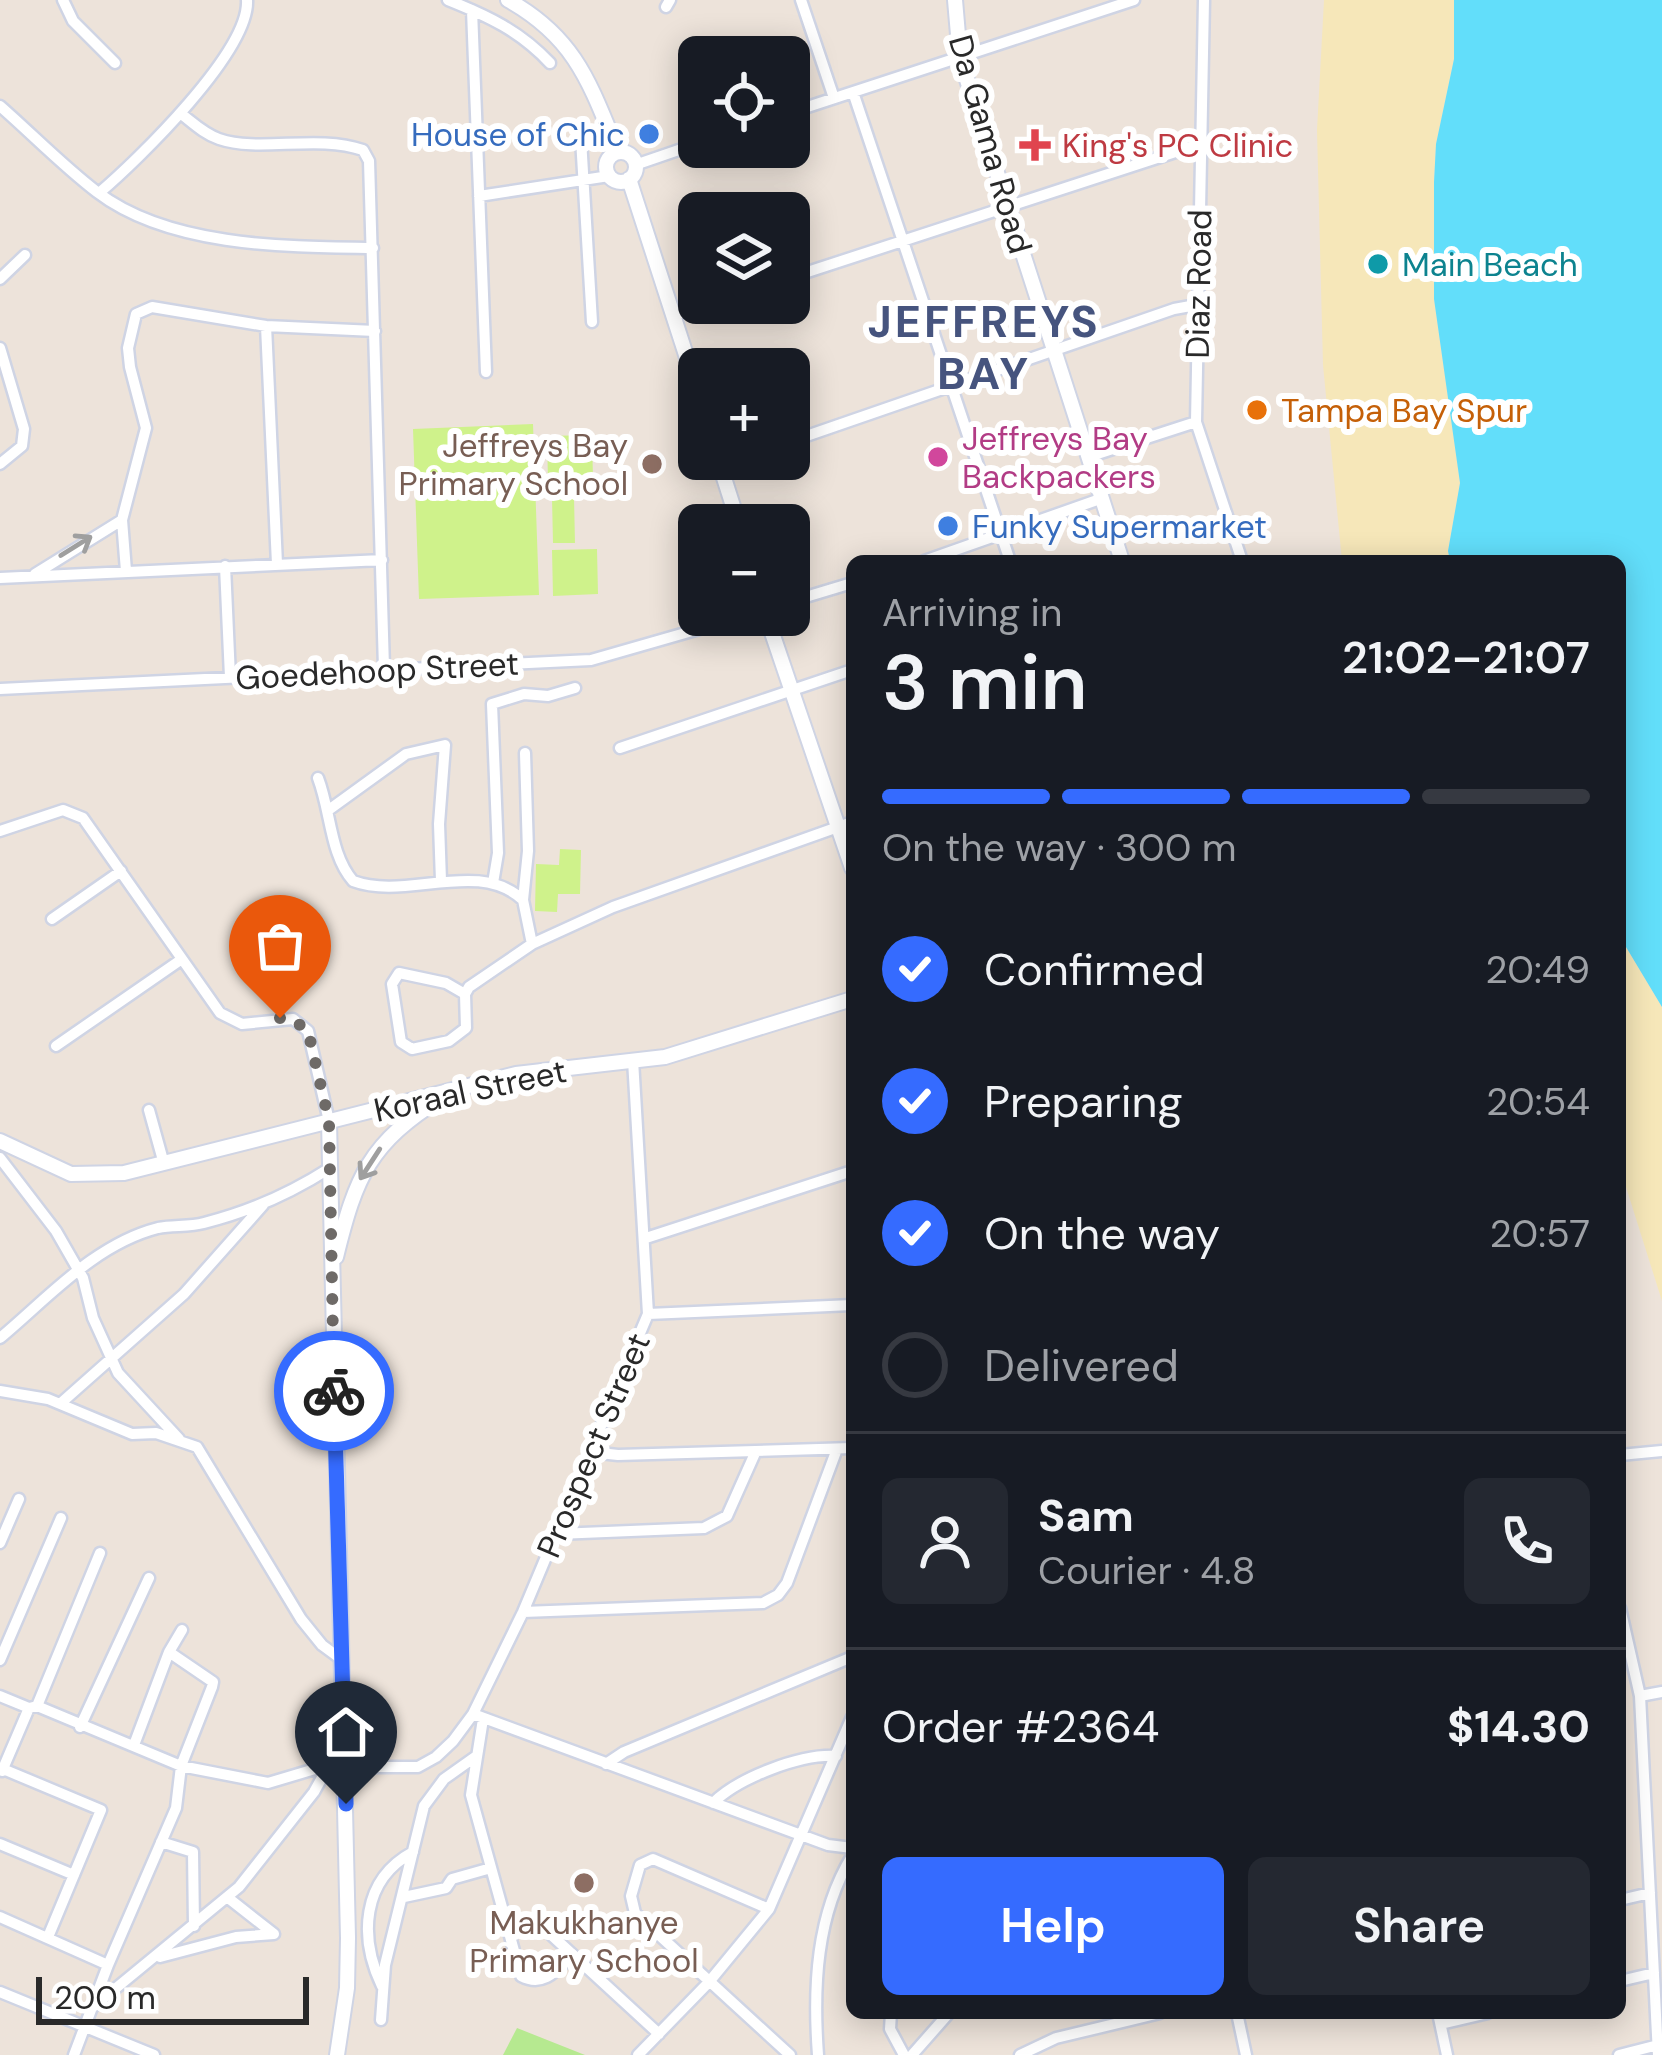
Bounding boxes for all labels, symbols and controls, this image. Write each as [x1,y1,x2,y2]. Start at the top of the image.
street label: Da Gama Road [939,30,1042,258]
map controls [678,36,810,636]
button: locate [678,36,810,168]
place label: House of Chic [411,113,625,156]
marker: House of Chic [636,121,662,147]
place label: King's PC Clinic [1062,124,1293,167]
marker: King's PC Clinic [1019,129,1051,161]
button: layers [678,192,810,324]
street label: Diaz Road [1176,209,1221,359]
place label: Main Beach [1402,243,1578,286]
marker: Main Beach [1365,251,1391,277]
district label: JEFFREYS BAY [867,292,1101,403]
button: + [678,348,810,480]
place label: Tampa Bay Spur [1281,389,1527,432]
marker: Tampa Bay Spur [1244,397,1270,423]
place label: Jeffreys Bay Backpackers [962,417,1156,498]
place label: Jeffreys Bay Primary School [399,424,628,505]
marker: Jeffreys Bay Backpackers [925,444,951,470]
marker: Jeffreys Bay Primary School [639,451,665,477]
button: − [678,504,810,636]
place label: Funky Supermarket [972,505,1267,548]
marker: Funky Supermarket [935,513,961,539]
one-way arrow [58,534,92,558]
text: Arriving in [882,587,1062,638]
text: 21:02–21:07 [1342,628,1590,687]
text: 3 min [882,632,1088,733]
street label: Goedehoop Street [234,642,520,699]
text: On the way · 300 m [882,822,1237,873]
pin [229,895,331,1018]
icon: bag [247,913,313,979]
icon: check [882,936,948,1002]
text: Confirmed [984,940,1205,999]
text: 20:49 [1485,944,1590,995]
street label: Koraal Street [370,1049,570,1132]
icon: check [882,1068,948,1134]
text: Preparing [984,1072,1183,1131]
text: 20:54 [1486,1076,1590,1127]
one-way arrow [358,1146,383,1180]
icon: check [882,1200,948,1266]
text: On the way [984,1204,1220,1263]
text: 20:57 [1489,1208,1590,1259]
street label: Prospect Street [527,1326,660,1564]
courier [274,1331,394,1451]
text: Delivered [984,1336,1179,1395]
icon: bike [301,1358,367,1424]
button: person [882,1478,1008,1604]
button: phone [1464,1478,1590,1604]
text: Sam [1038,1486,1134,1545]
text: Courier · 4.8 [1038,1545,1255,1596]
pin [295,1681,397,1804]
text: Order #2364 [882,1697,1159,1756]
text: $14.30 [1447,1697,1590,1756]
icon: home [313,1699,379,1765]
button: Help [882,1857,1224,1995]
button: Share [1248,1857,1590,1995]
marker: Makukhanye Primary School [571,1870,597,1896]
place label: Makukhanye Primary School [469,1901,699,1982]
scale bar [36,1971,309,2024]
text: 200 m [54,1976,156,2019]

